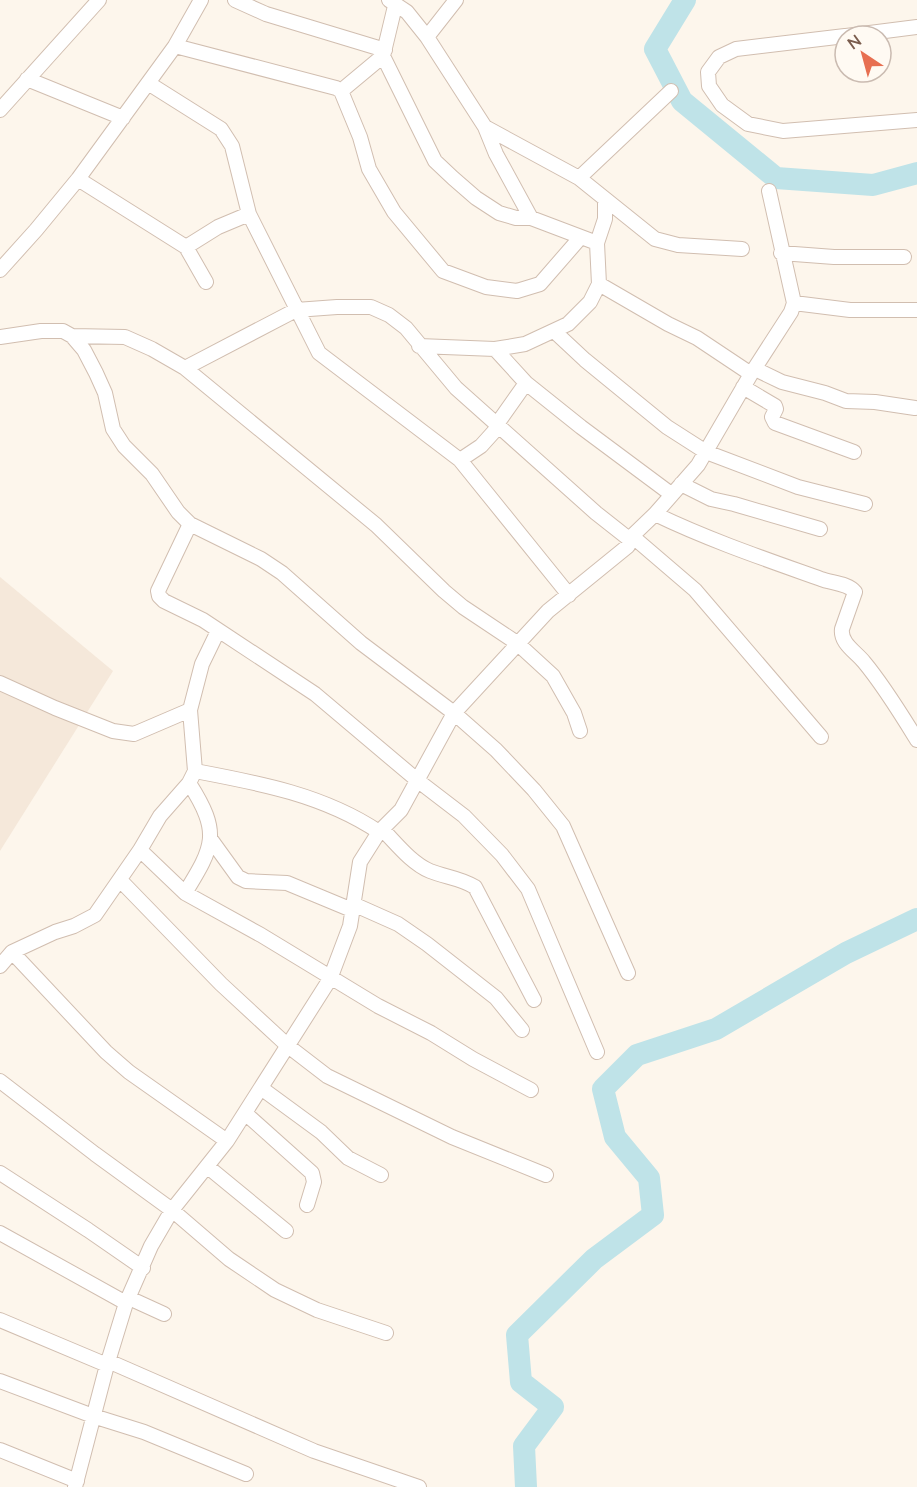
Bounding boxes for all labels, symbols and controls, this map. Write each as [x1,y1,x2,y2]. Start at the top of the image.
north arrow [833,24,893,84]
text: N [843,30,864,53]

